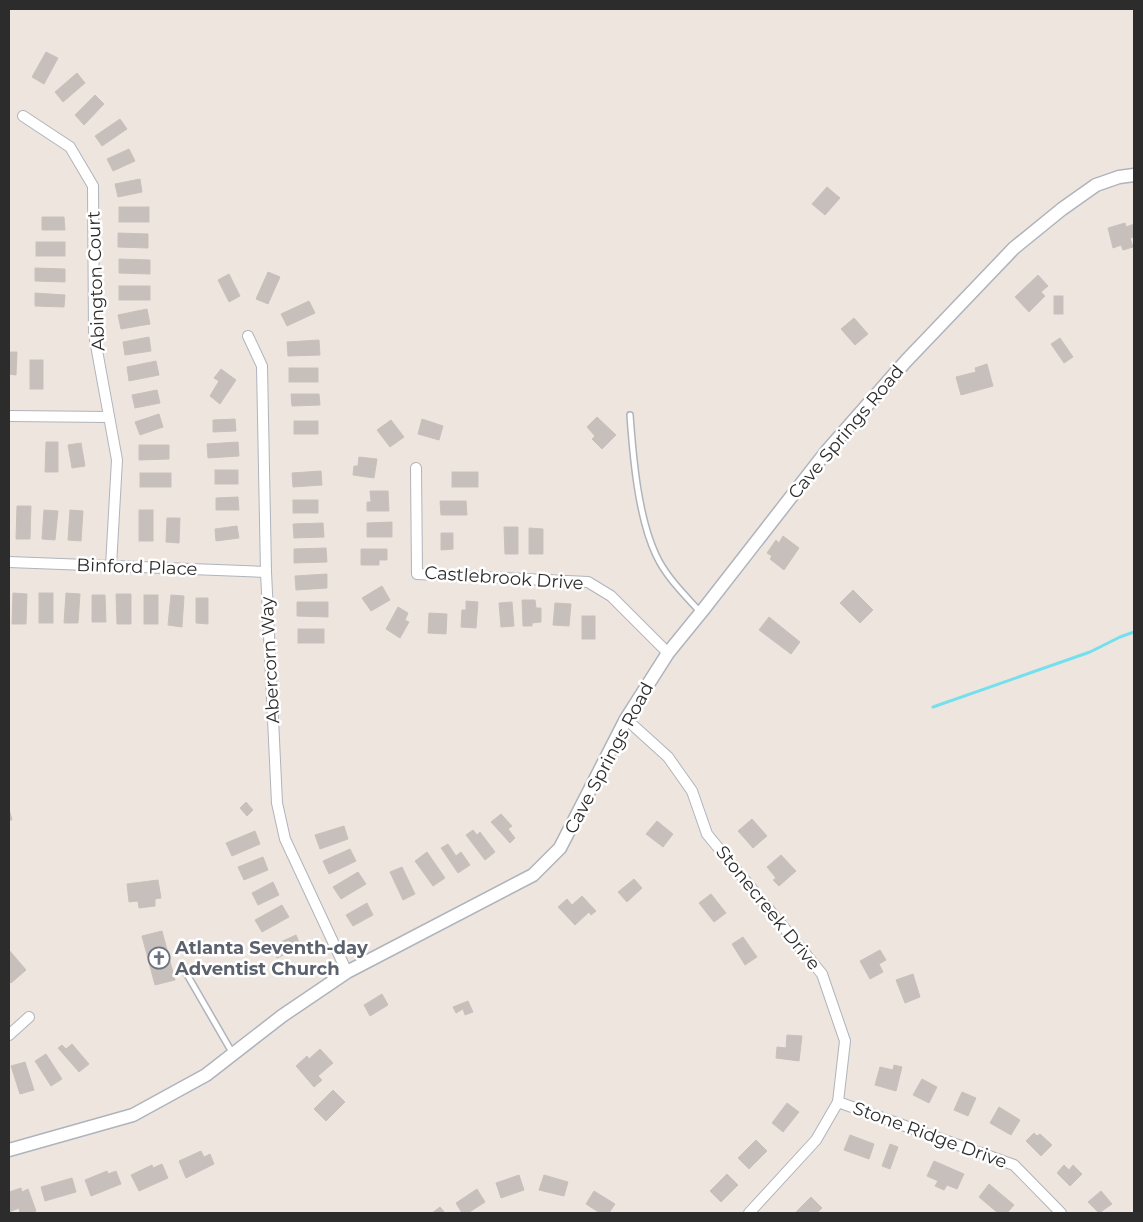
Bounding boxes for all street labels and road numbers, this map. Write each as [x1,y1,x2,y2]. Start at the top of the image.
street label: Abington Court [83,211,109,351]
street label: Cave Springs Road [783,360,909,504]
street label: Binford Place [76,554,198,580]
street label: Castlebrook Drive [424,561,584,595]
street label: Abercorn Way [256,596,284,724]
street label: Cave Springs Road [560,678,658,838]
street label: Stonecreek Drive [711,841,825,975]
street label: Stone Ridge Drive [850,1097,1010,1173]

